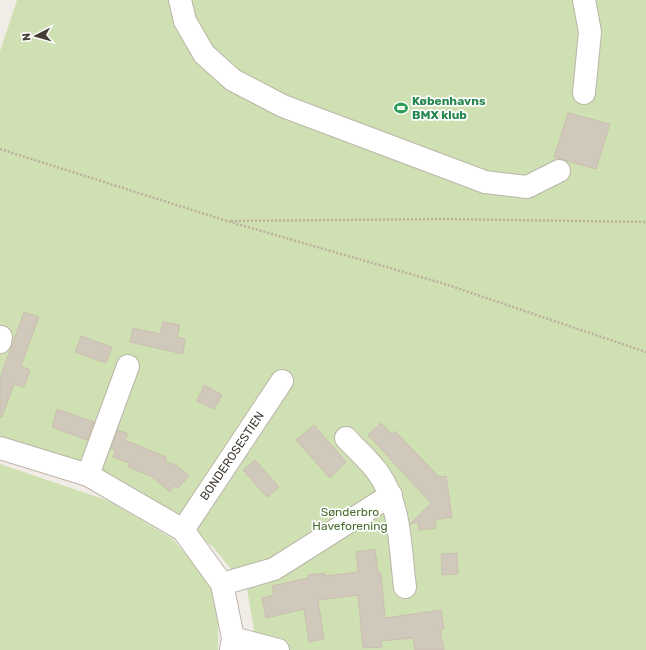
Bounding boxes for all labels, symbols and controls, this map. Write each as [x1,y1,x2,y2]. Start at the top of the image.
north arrow [16,16,56,56]
text: N [20,32,33,42]
place label: Københavns BMX klub [412,94,486,122]
sports icon: Københavns BMX klub [393,100,409,116]
street label: BONDEROSESTIEN [197,409,267,503]
park label: Sønderbro Haveforening [312,505,388,533]

